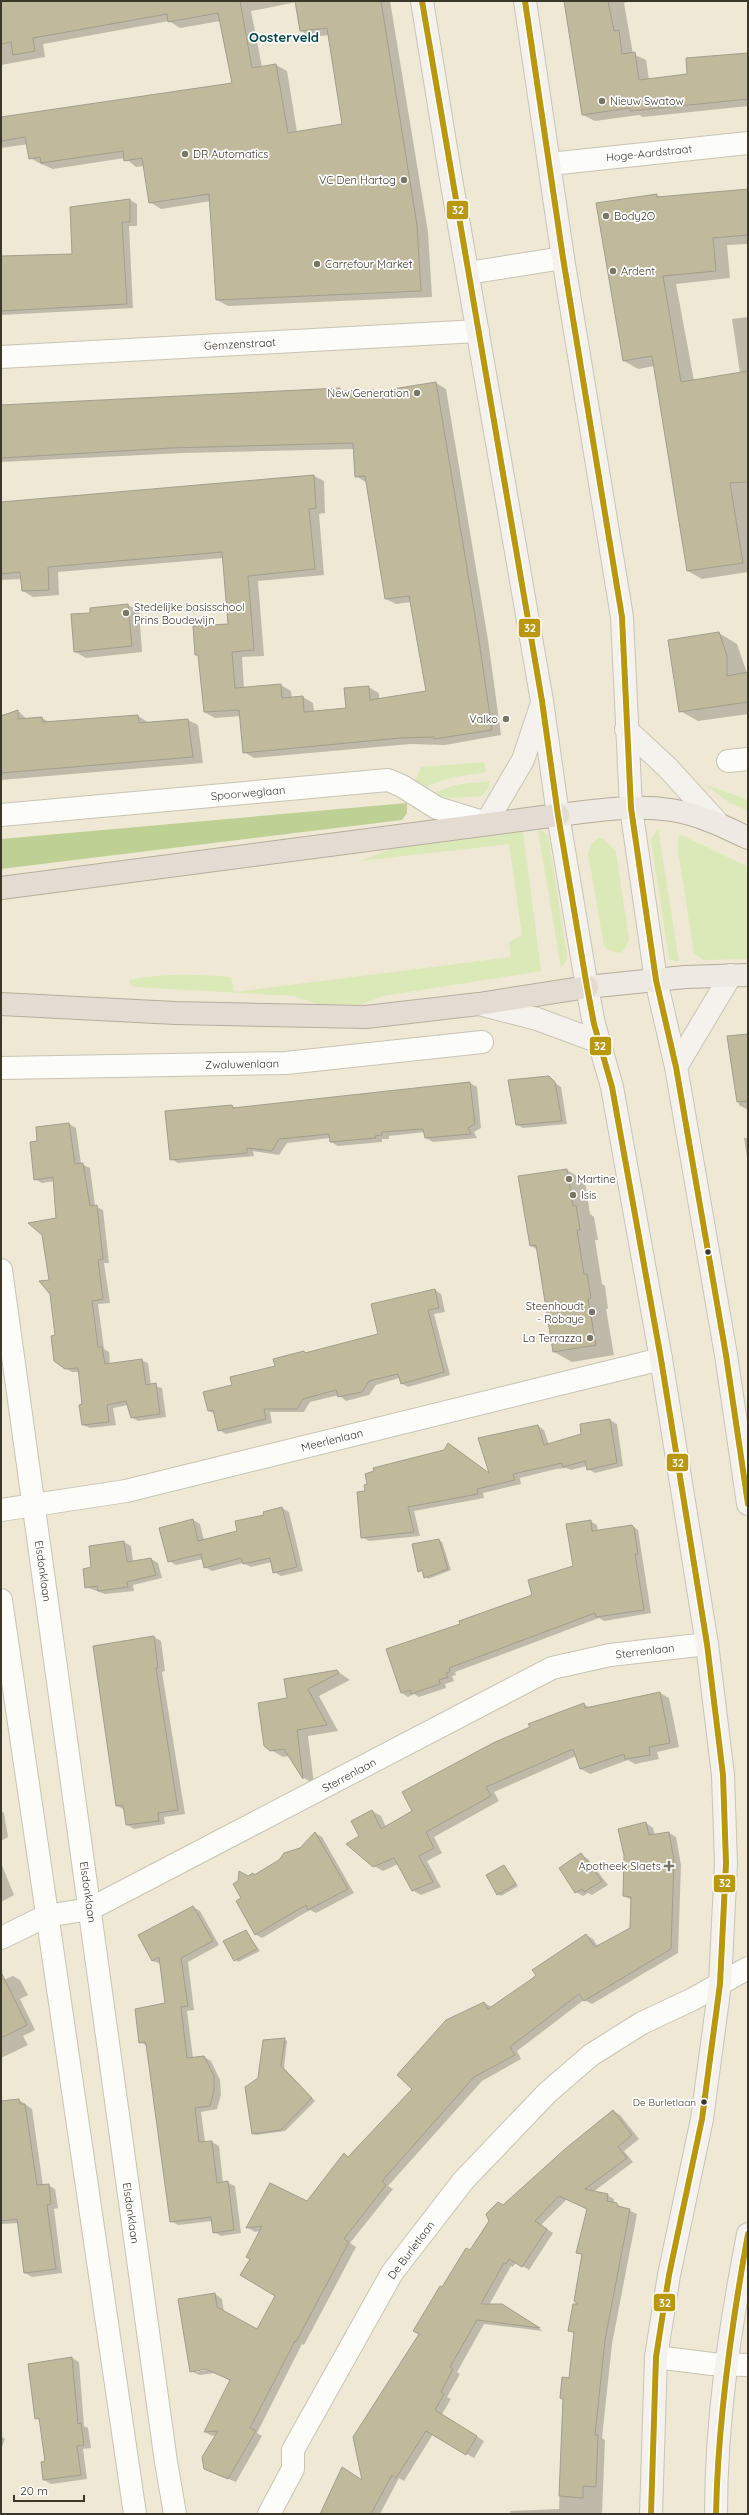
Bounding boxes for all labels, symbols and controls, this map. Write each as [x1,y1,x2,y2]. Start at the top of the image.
district label: Oosterveld [249,29,319,45]
place label: Nieuw Swatow [610,94,684,108]
marker: Nieuw Swatow [597,96,607,106]
street label: Hoge-Aardstraat [605,141,693,164]
place label: DR Automatics [193,147,269,161]
marker: DR Automatics [180,149,190,159]
place label: VC Den Hartog [319,173,396,187]
marker: VC Den Hartog [399,175,409,185]
line badge: 32 [446,200,469,220]
text: 32 [452,203,464,217]
place label: Body2O [614,209,655,223]
marker: Body2O [601,211,611,221]
place label: Carrefour Market [325,257,413,271]
marker: Carrefour Market [312,259,322,269]
place label: Ardent [621,264,655,278]
marker: Ardent [608,266,618,276]
street label: Gemzenstraat [204,335,276,353]
place label: New Generation [327,386,409,400]
marker: New Generation [412,388,422,398]
place label: Stedelijke basisschool Prins Boudewijn [134,600,245,627]
marker: Stedelijke basisschool Prins Boudewijn [121,608,131,618]
line badge: 32 [518,618,541,638]
text: 32 [524,621,536,635]
place label: Valko [469,712,498,726]
marker: Valko [501,714,511,724]
street label: Spoorweglaan [210,783,286,803]
line badge: 32 [589,1036,612,1056]
text: 32 [594,1039,606,1053]
street label: Zwaluwenlaan [205,1056,279,1072]
place label: Martine [577,1172,616,1186]
marker: Martine [564,1174,574,1184]
place label: Isis [581,1188,596,1202]
marker: Isis [568,1190,578,1200]
unlabelled marker [703,1247,713,1257]
place label: Steenhoudt - Robaye [526,1299,584,1326]
marker: Steenhoudt - Robaye [587,1307,597,1317]
place label: La Terrazza [523,1331,582,1345]
marker: La Terrazza [585,1333,595,1343]
street label: Meerlenlaan [300,1426,364,1454]
line badge: 32 [666,1453,689,1472]
text: 32 [672,1456,684,1470]
street label: Elsdonklaan [32,1539,54,1603]
street label: Sterrenlaan [615,1640,675,1662]
street label: Sterrenlaan [320,1755,378,1795]
place label: Apotheek Slaets [579,1859,661,1873]
street label: Elsdonklaan [77,1860,99,1924]
marker: Apotheek Slaets [664,1861,674,1871]
line badge: 32 [713,1874,736,1893]
text: 32 [719,1876,731,1890]
place label: De Burletlaan [633,2096,696,2109]
marker: De Burletlaan [699,2097,709,2107]
street label: Elsdonklaan [120,2181,142,2245]
street label: De Burletlaan [384,2218,438,2282]
line badge: 32 [653,2293,676,2312]
text: 32 [659,2296,671,2310]
scale bar [14,2477,84,2503]
text: 20 m [20,2483,48,2498]

